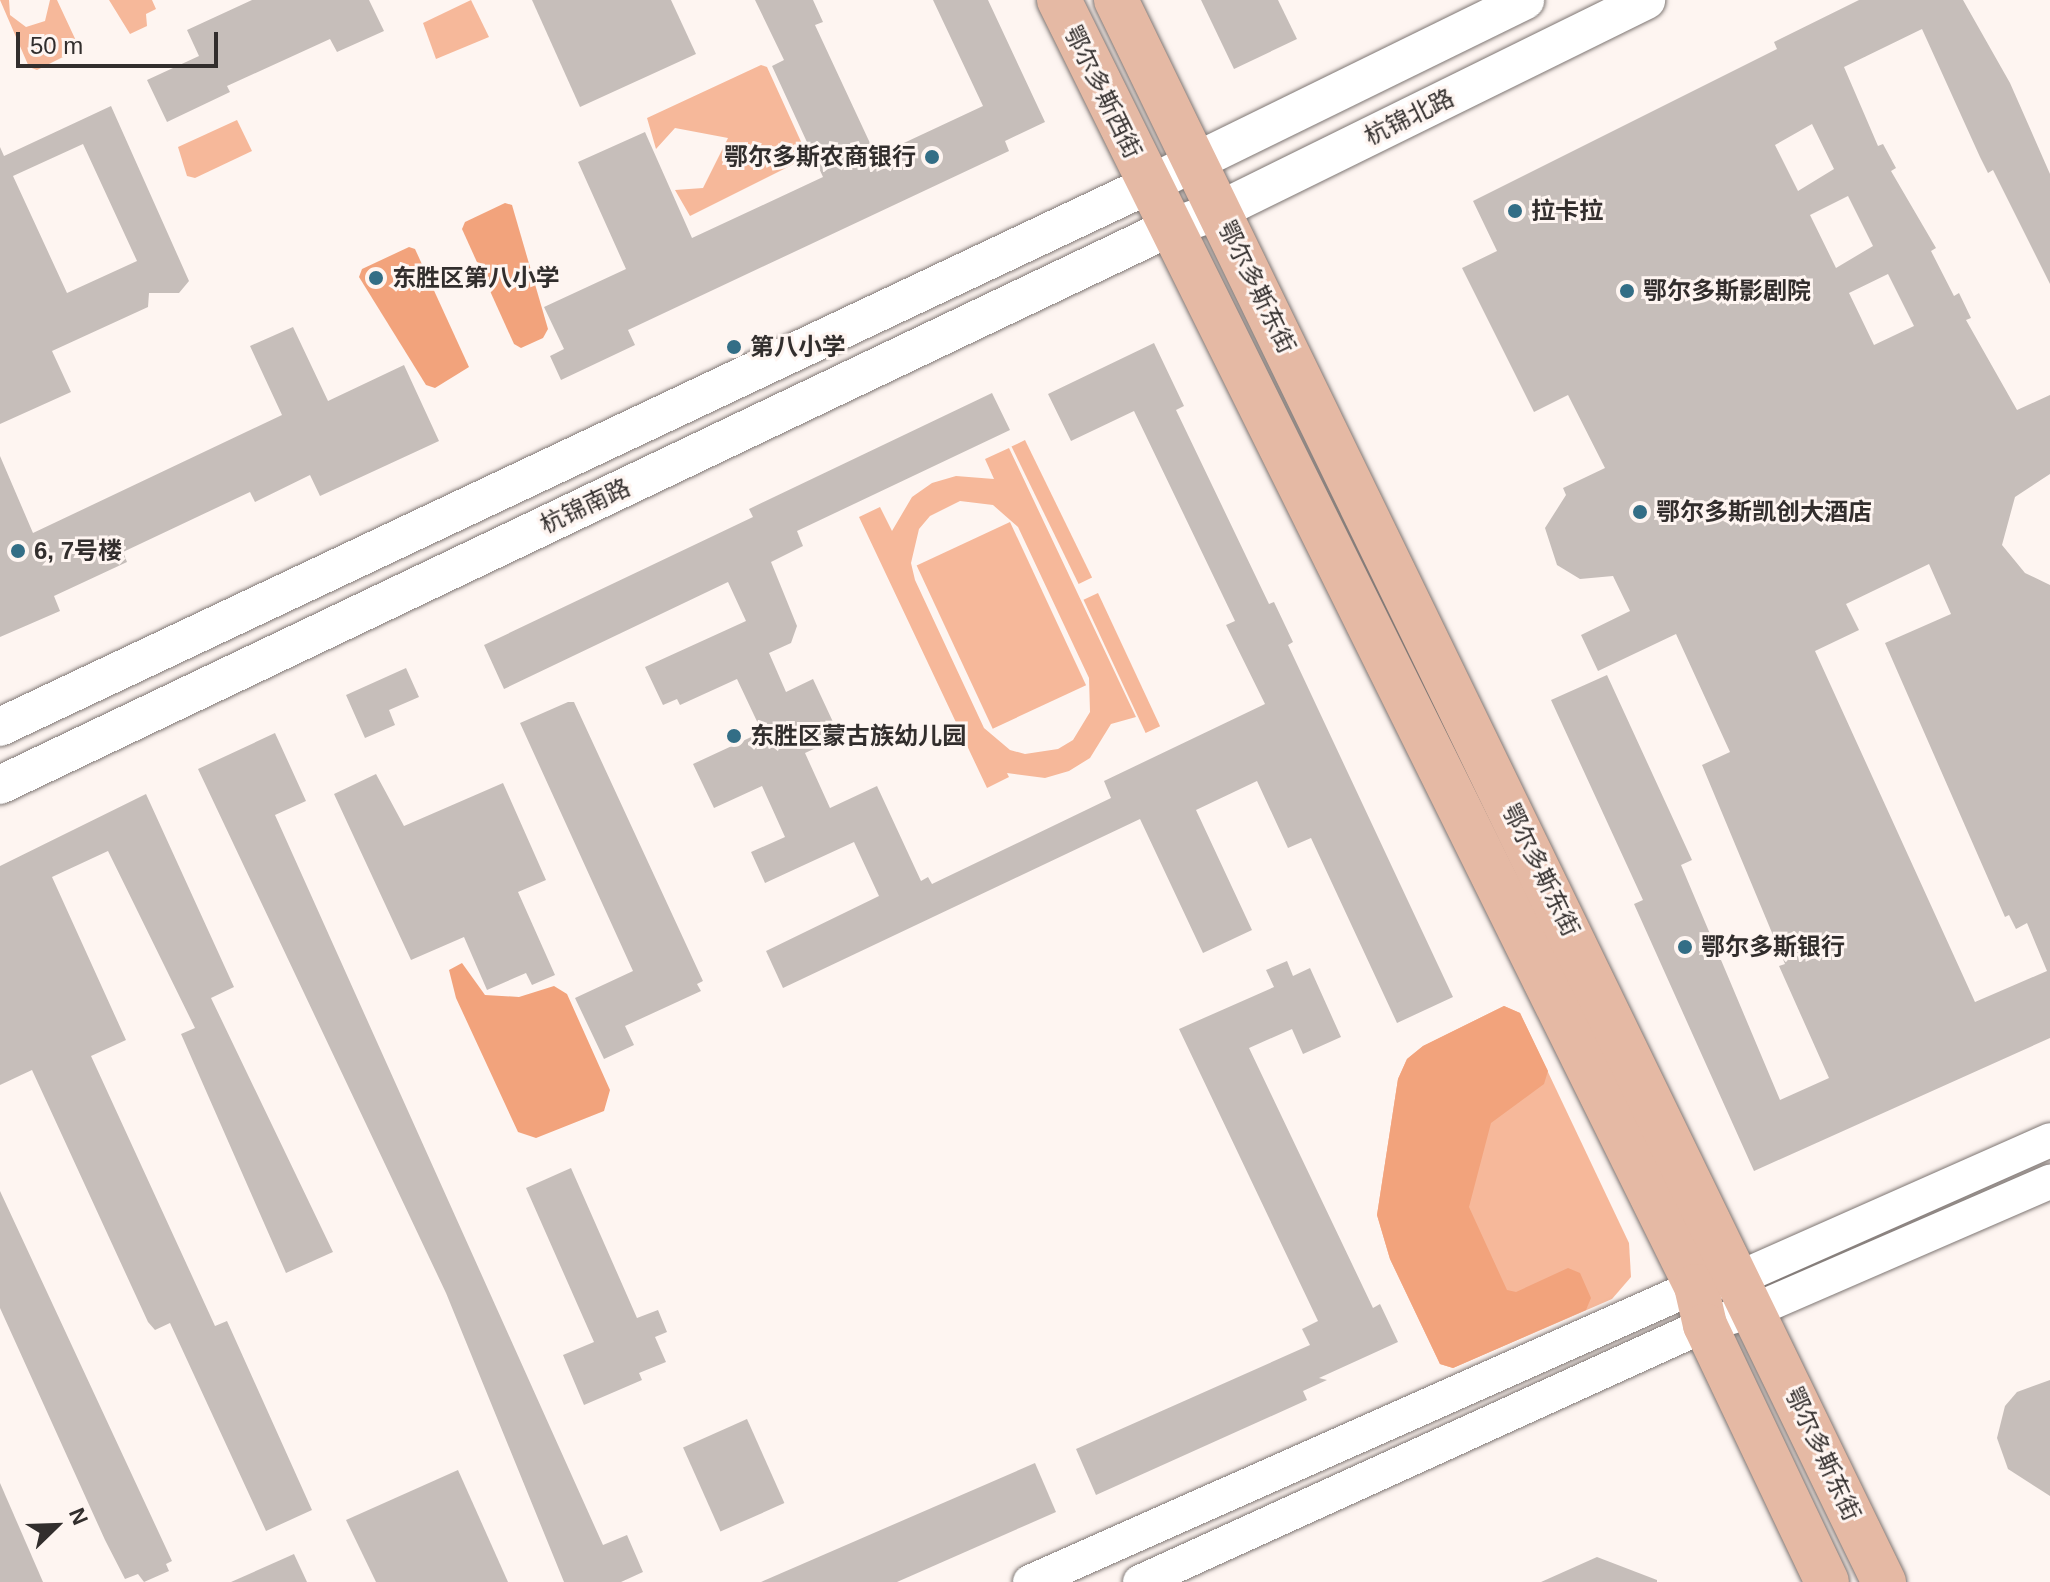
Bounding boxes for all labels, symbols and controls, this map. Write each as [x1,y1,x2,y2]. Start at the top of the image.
scale bar [20,16,222,66]
street label: 鄂尔多斯西街 [1058,21,1148,163]
text: 50 m [30,32,83,59]
street label: 杭锦北路 [1360,83,1458,151]
place label: 鄂尔多斯农商银行 [724,143,916,171]
marker: 鄂尔多斯农商银行 [923,148,941,166]
place label: 拉卡拉 [1531,197,1603,225]
marker: 拉卡拉 [1506,202,1524,220]
street label: 鄂尔多斯东街 [1212,216,1302,358]
place label: 东胜区第八小学 [392,264,560,292]
marker: 东胜区第八小学 [367,269,385,287]
place label: 鄂尔多斯影剧院 [1643,277,1811,305]
marker: 鄂尔多斯影剧院 [1618,282,1636,300]
place label: 第八小学 [750,333,846,361]
marker: 第八小学 [725,338,743,356]
street label: 杭锦南路 [535,473,635,539]
place label: 鄂尔多斯凯创大酒店 [1656,498,1872,526]
marker: 鄂尔多斯凯创大酒店 [1631,503,1649,521]
place label: 6, 7号楼 [34,537,122,565]
marker: 6, 7号楼 [9,542,27,560]
place label: 东胜区蒙古族幼儿园 [750,722,966,750]
marker: 东胜区蒙古族幼儿园 [725,727,743,745]
street label: 鄂尔多斯东街 [1496,799,1586,941]
place label: 鄂尔多斯银行 [1701,933,1845,961]
marker: 鄂尔多斯银行 [1676,938,1694,956]
street label: 鄂尔多斯东街 [1780,1383,1866,1525]
north arrow [16,1486,96,1566]
text: N [64,1504,93,1529]

